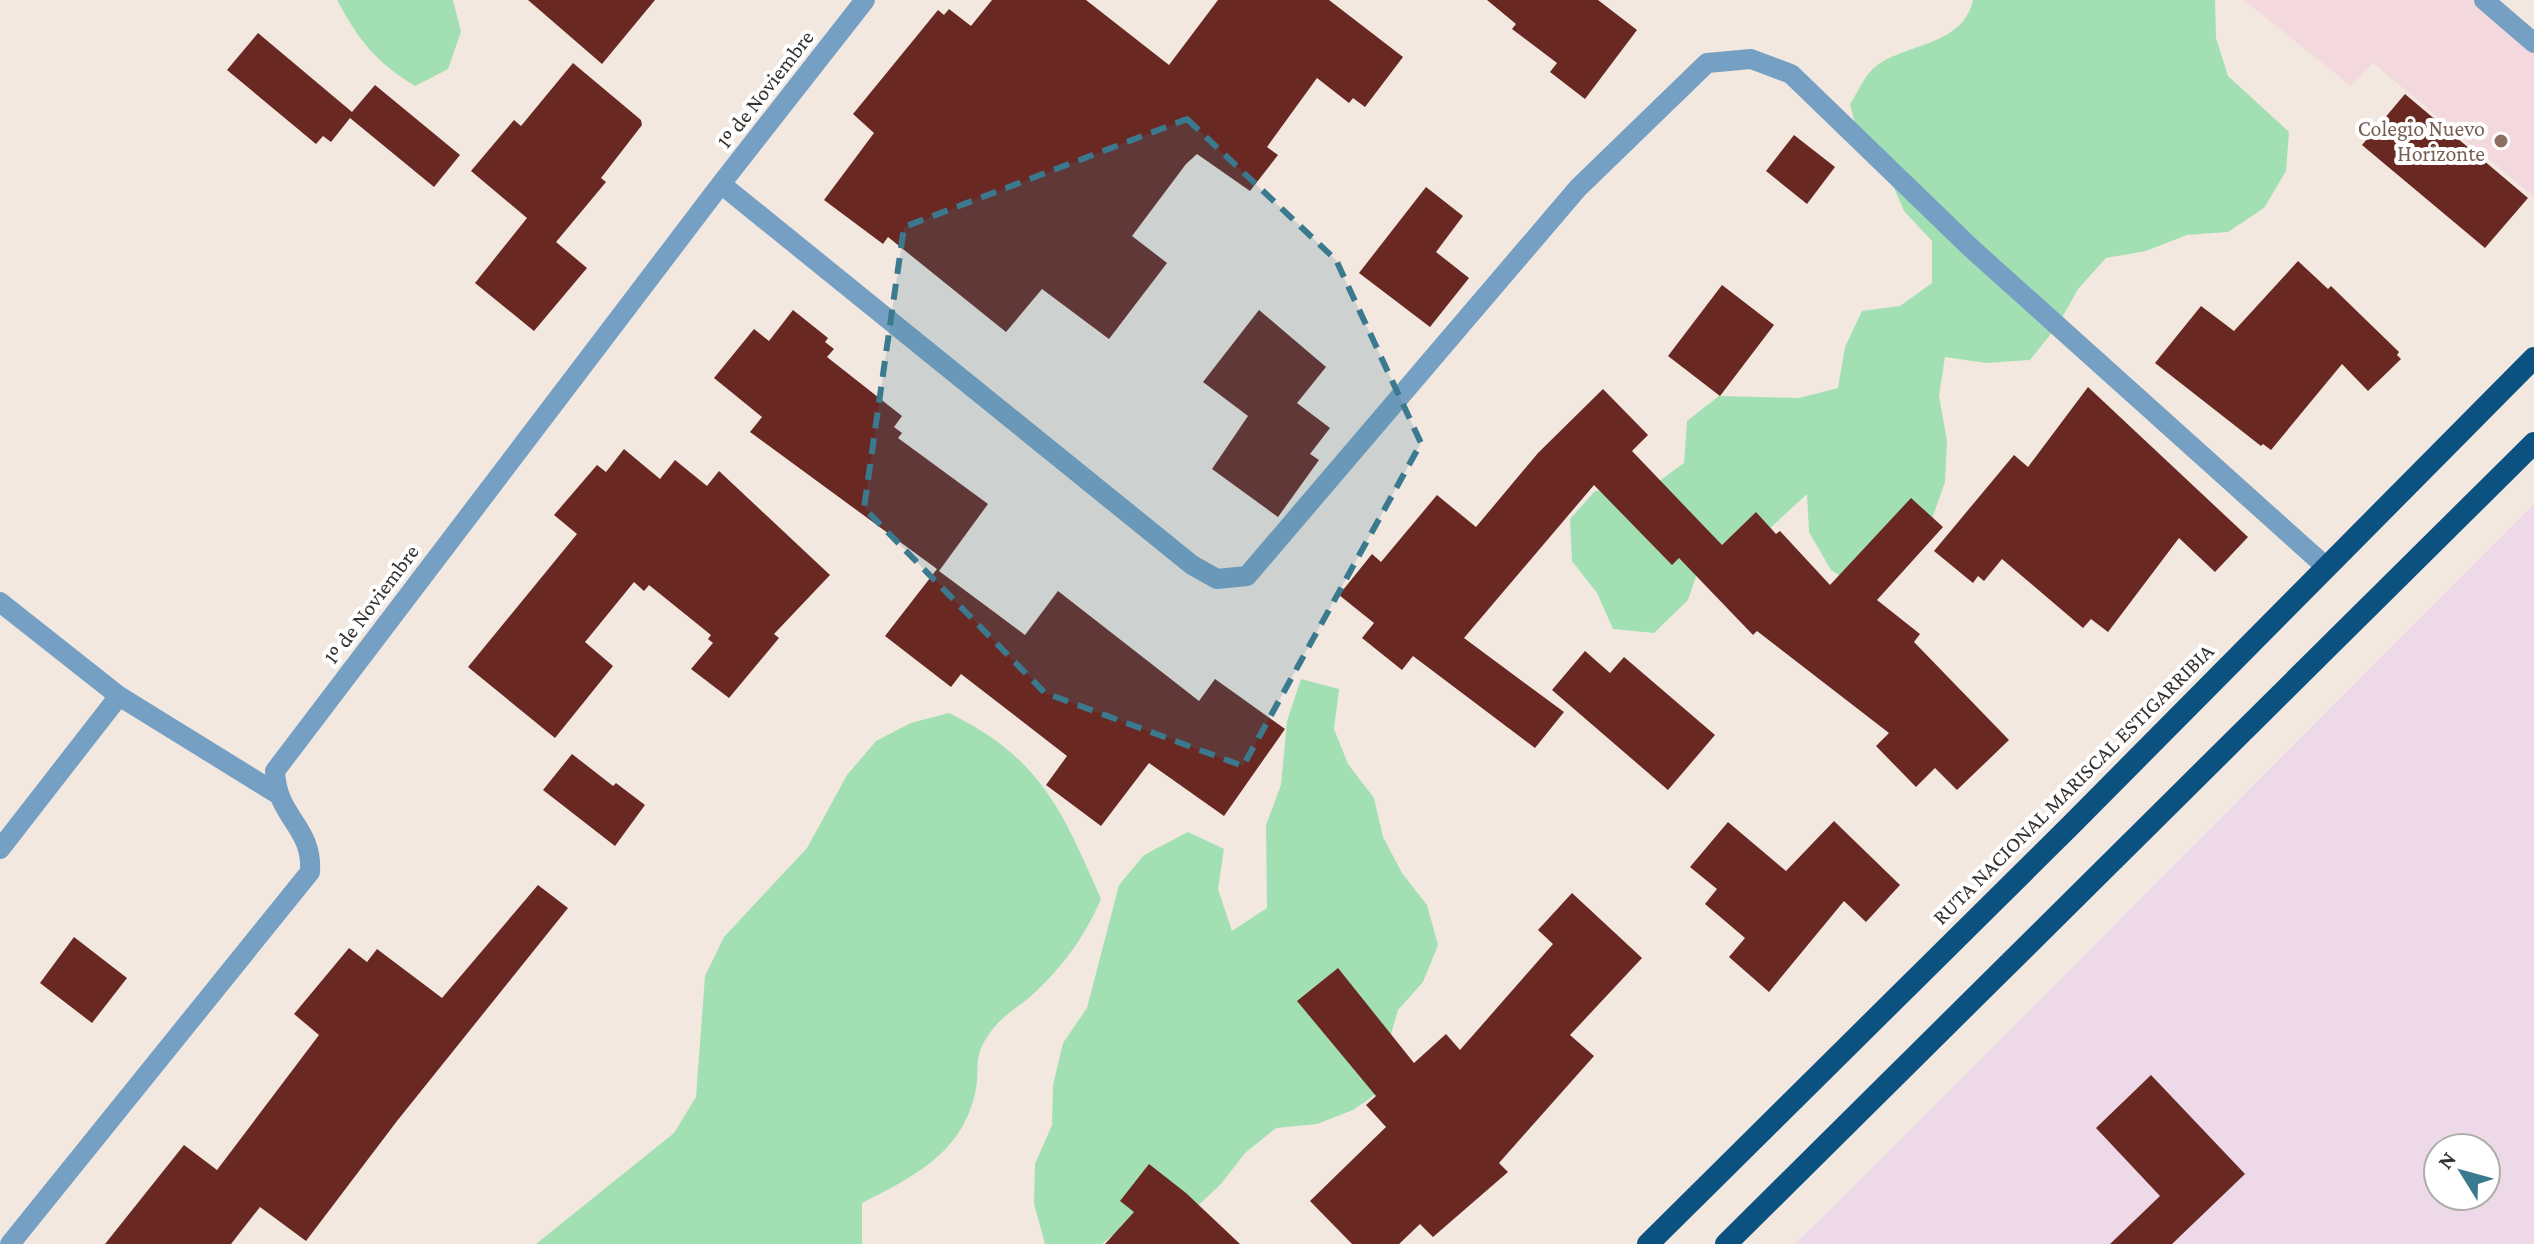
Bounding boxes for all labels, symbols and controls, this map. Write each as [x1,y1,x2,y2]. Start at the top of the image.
street label: 1º de Noviembre [711,25,819,153]
place label: Colegio Nuevo Horizonte [2358,116,2485,166]
marker: Colegio Nuevo Horizonte [2492,132,2510,150]
street label: 1º de Noviembre [318,540,424,668]
street label: RUTA NACIONAL MARISCAL ESTIGARRIBIA [1927,638,2219,930]
north arrow [2422,1132,2502,1212]
text: N [2432,1147,2461,1174]

